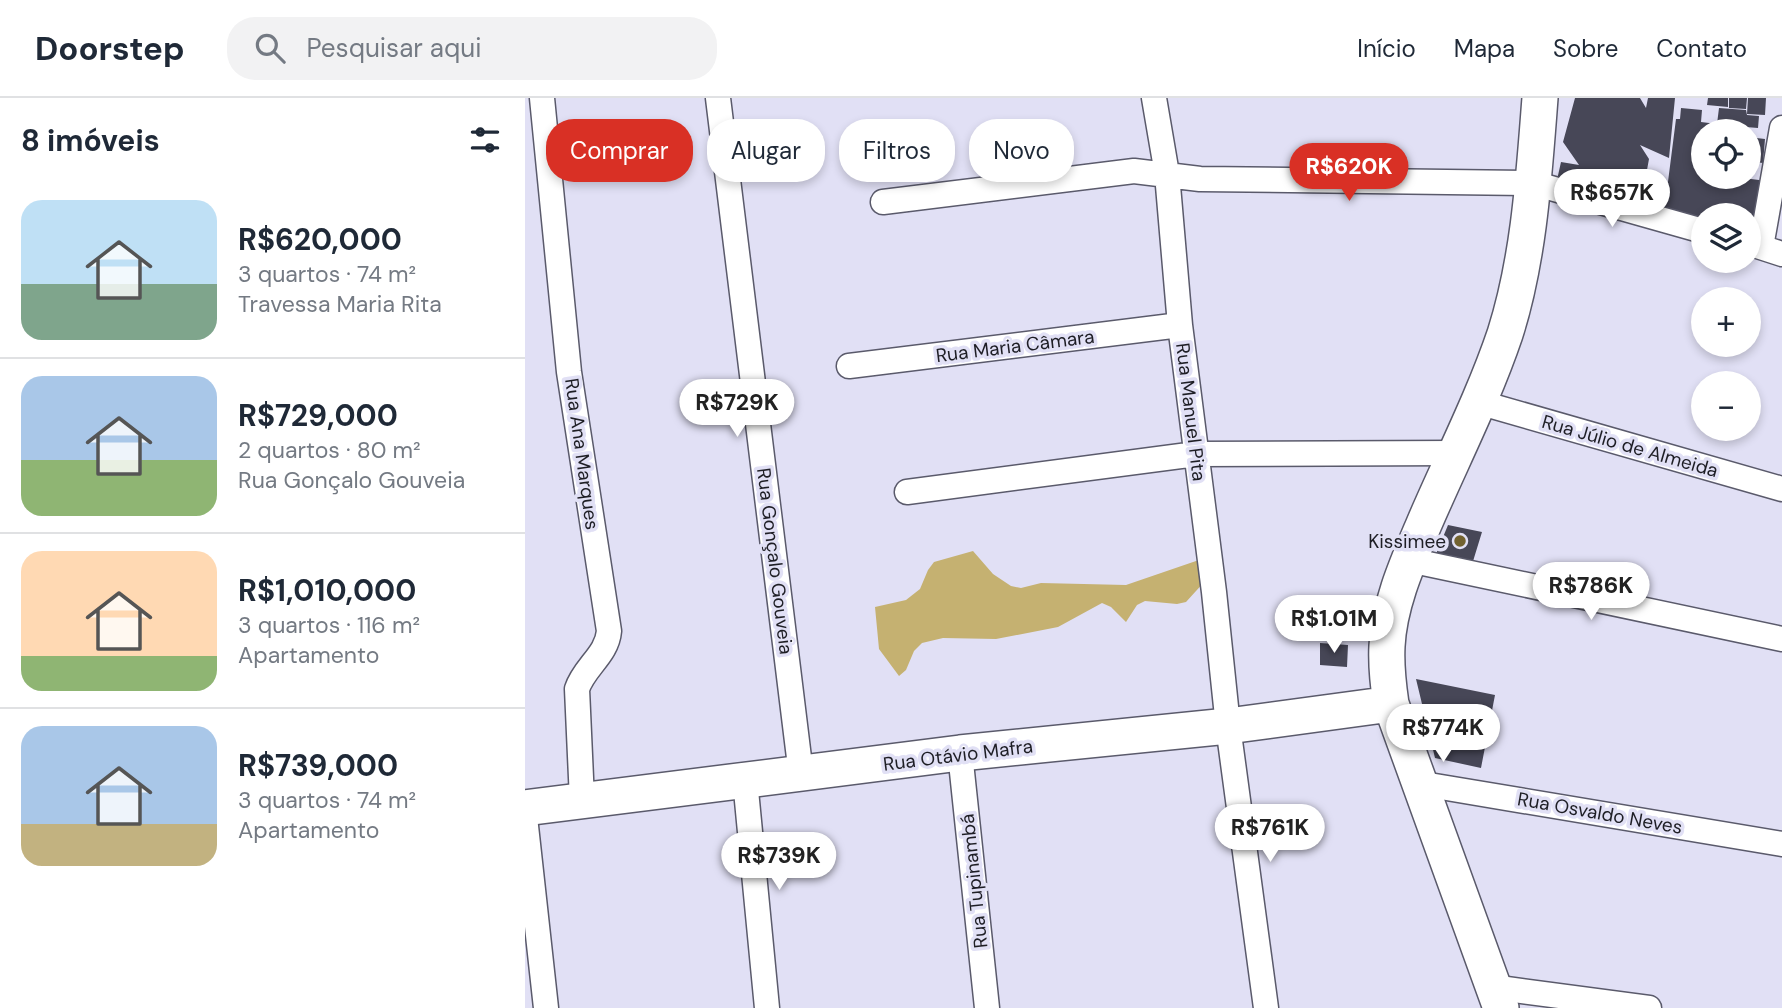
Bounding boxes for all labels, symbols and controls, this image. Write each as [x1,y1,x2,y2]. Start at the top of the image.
search box [227,17,717,80]
text: Doorstep [35,27,185,70]
icon: search [251,29,289,67]
text: Pesquisar aqui [307,31,481,65]
text: Início [1357,33,1416,64]
text: Mapa [1454,33,1515,64]
text: Sobre [1553,33,1618,64]
text: Contato [1656,33,1747,64]
chip: Comprar [546,119,693,182]
chip: Alugar [707,119,825,182]
chip: Filtros [839,119,955,182]
chip: Novo [969,119,1074,182]
map controls [1691,119,1761,441]
button: locate [1691,119,1761,189]
text: 8 imóveis [21,121,160,160]
icon: filters [466,121,504,159]
pin: R$620K [1292,144,1406,203]
text: R$620K [1305,151,1393,181]
pin: R$657K [1555,170,1669,229]
text: R$657K [1570,177,1654,207]
button: layers [1691,203,1761,273]
text: R$620,000 [238,220,402,259]
icon: home [77,228,161,312]
text: 3 quartos · 74 m² [238,259,416,289]
button: + [1691,287,1761,357]
text: Travessa Maria Rita [238,289,442,319]
street label: Rua Maria Câmara [934,324,1096,368]
street label: Rua Manuel Pita [1170,341,1212,483]
button: − [1691,371,1761,441]
street label: Rua Ana Marques [559,377,605,531]
pin: R$729K [680,380,794,439]
text: R$729K [695,387,779,417]
text: R$729,000 [238,396,398,435]
icon: home [77,404,161,488]
street label: Rua Júlio de Almeida [1539,409,1721,483]
text: 2 quartos · 80 m² [238,435,421,465]
text: Rua Gonçalo Gouveia [238,465,465,495]
street label: Rua Gonçalo Gouveia [751,466,799,656]
place label: Kissimee [1368,529,1446,554]
marker: Kissimee [1452,533,1468,549]
pin: R$786K [1534,562,1648,622]
text: R$786K [1549,570,1633,600]
text: R$1,010,000 [238,571,416,610]
icon: home [77,579,161,663]
pin: R$1.01M [1269,596,1399,655]
text: R$1.01M [1291,603,1377,633]
text: 3 quartos · 116 m² [238,610,420,640]
text: Apartamento [238,640,379,670]
pin: R$774K [1386,704,1500,764]
text: R$774K [1402,712,1484,742]
street label: Rua Otávio Mafra [882,733,1034,777]
text: R$739,000 [238,746,398,785]
icon: home [77,754,161,838]
text: 3 quartos · 74 m² [238,785,416,815]
street label: Rua Osvaldo Neves [1516,786,1684,840]
pin: R$761K [1213,804,1327,864]
text: R$761K [1231,812,1309,842]
street label: Rua Tupinambá [955,813,993,949]
text: Apartamento [238,815,379,845]
pin: R$739K [722,832,836,892]
text: R$739K [737,840,821,870]

